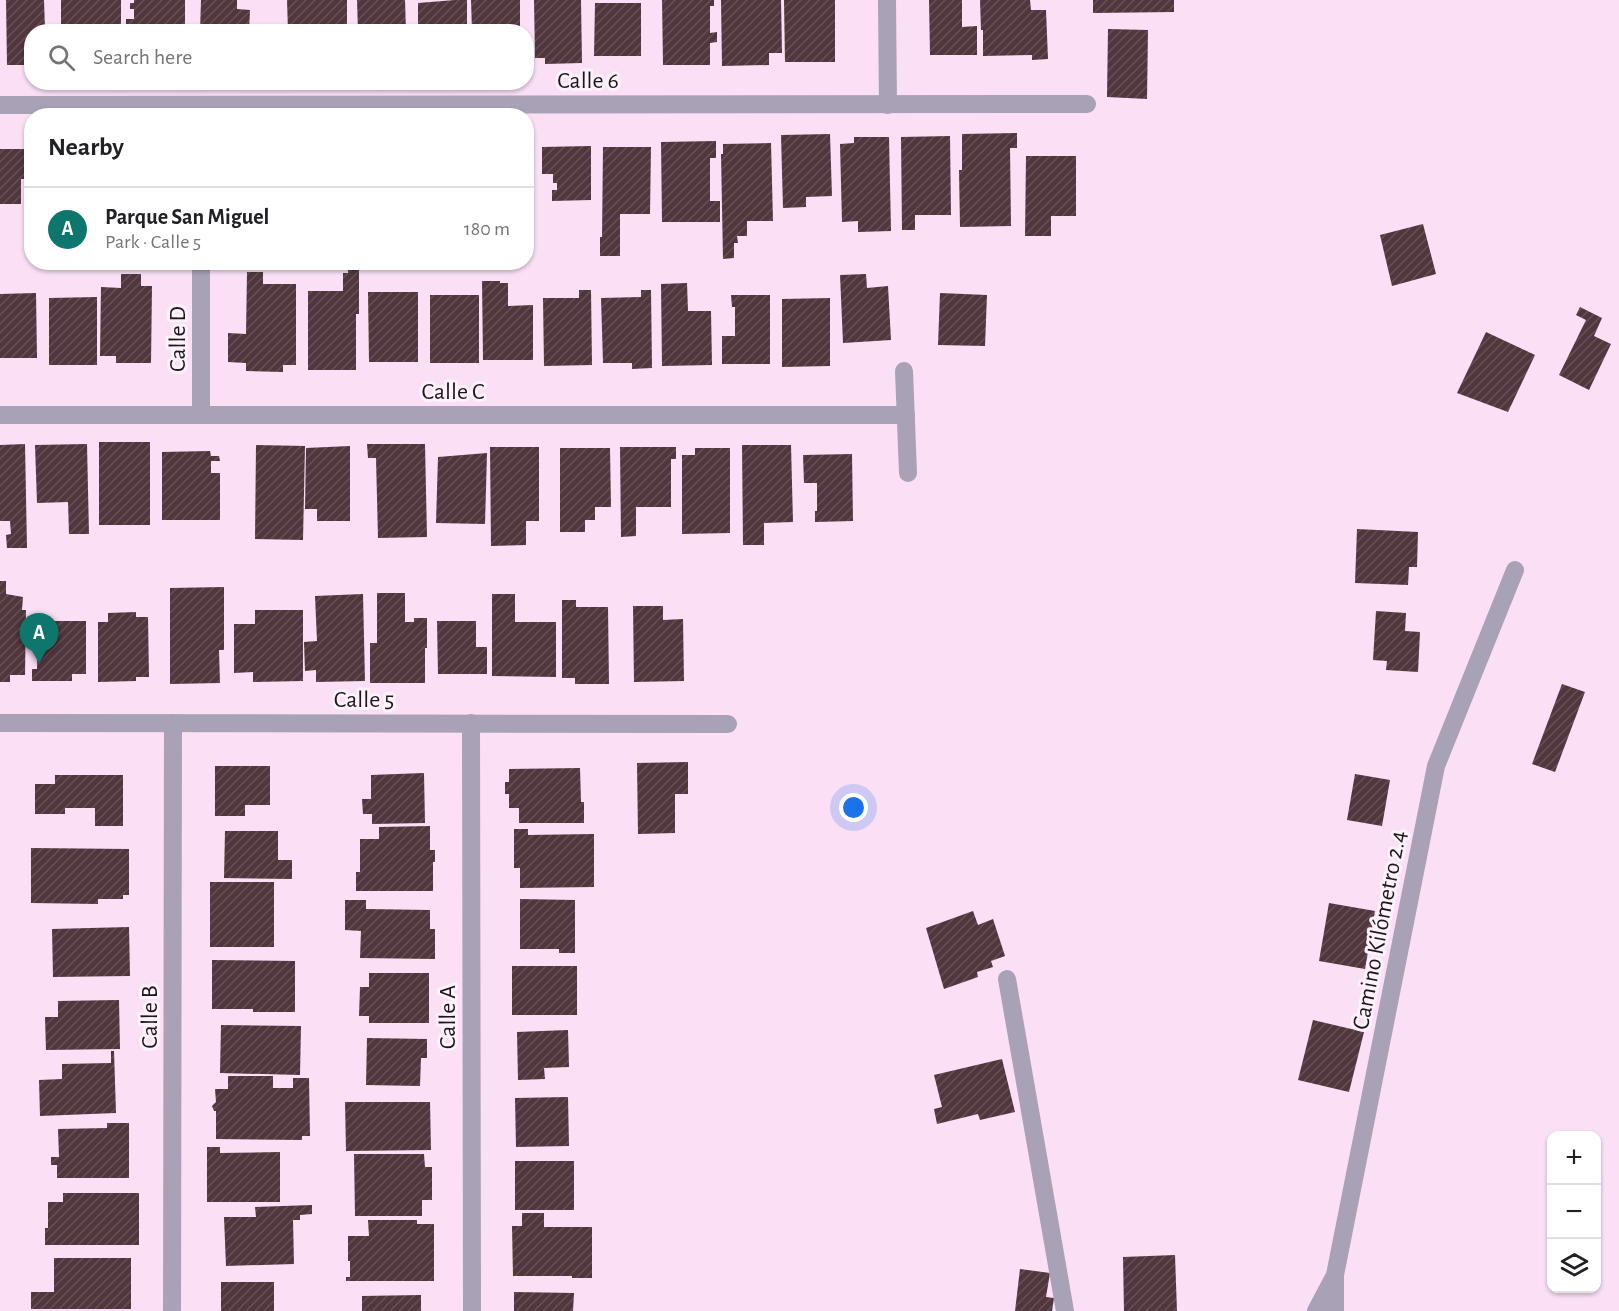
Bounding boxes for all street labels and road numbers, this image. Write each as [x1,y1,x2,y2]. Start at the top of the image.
street label: Calle 6 [557,69,619,93]
street label: Calle D [166,306,190,372]
street label: Calle C [422,380,484,404]
street label: Calle 5 [334,688,394,712]
street label: Camino Kilómetro 2.4 [1349,829,1411,1032]
street label: Calle B [138,985,162,1049]
street label: Calle A [436,985,460,1049]

